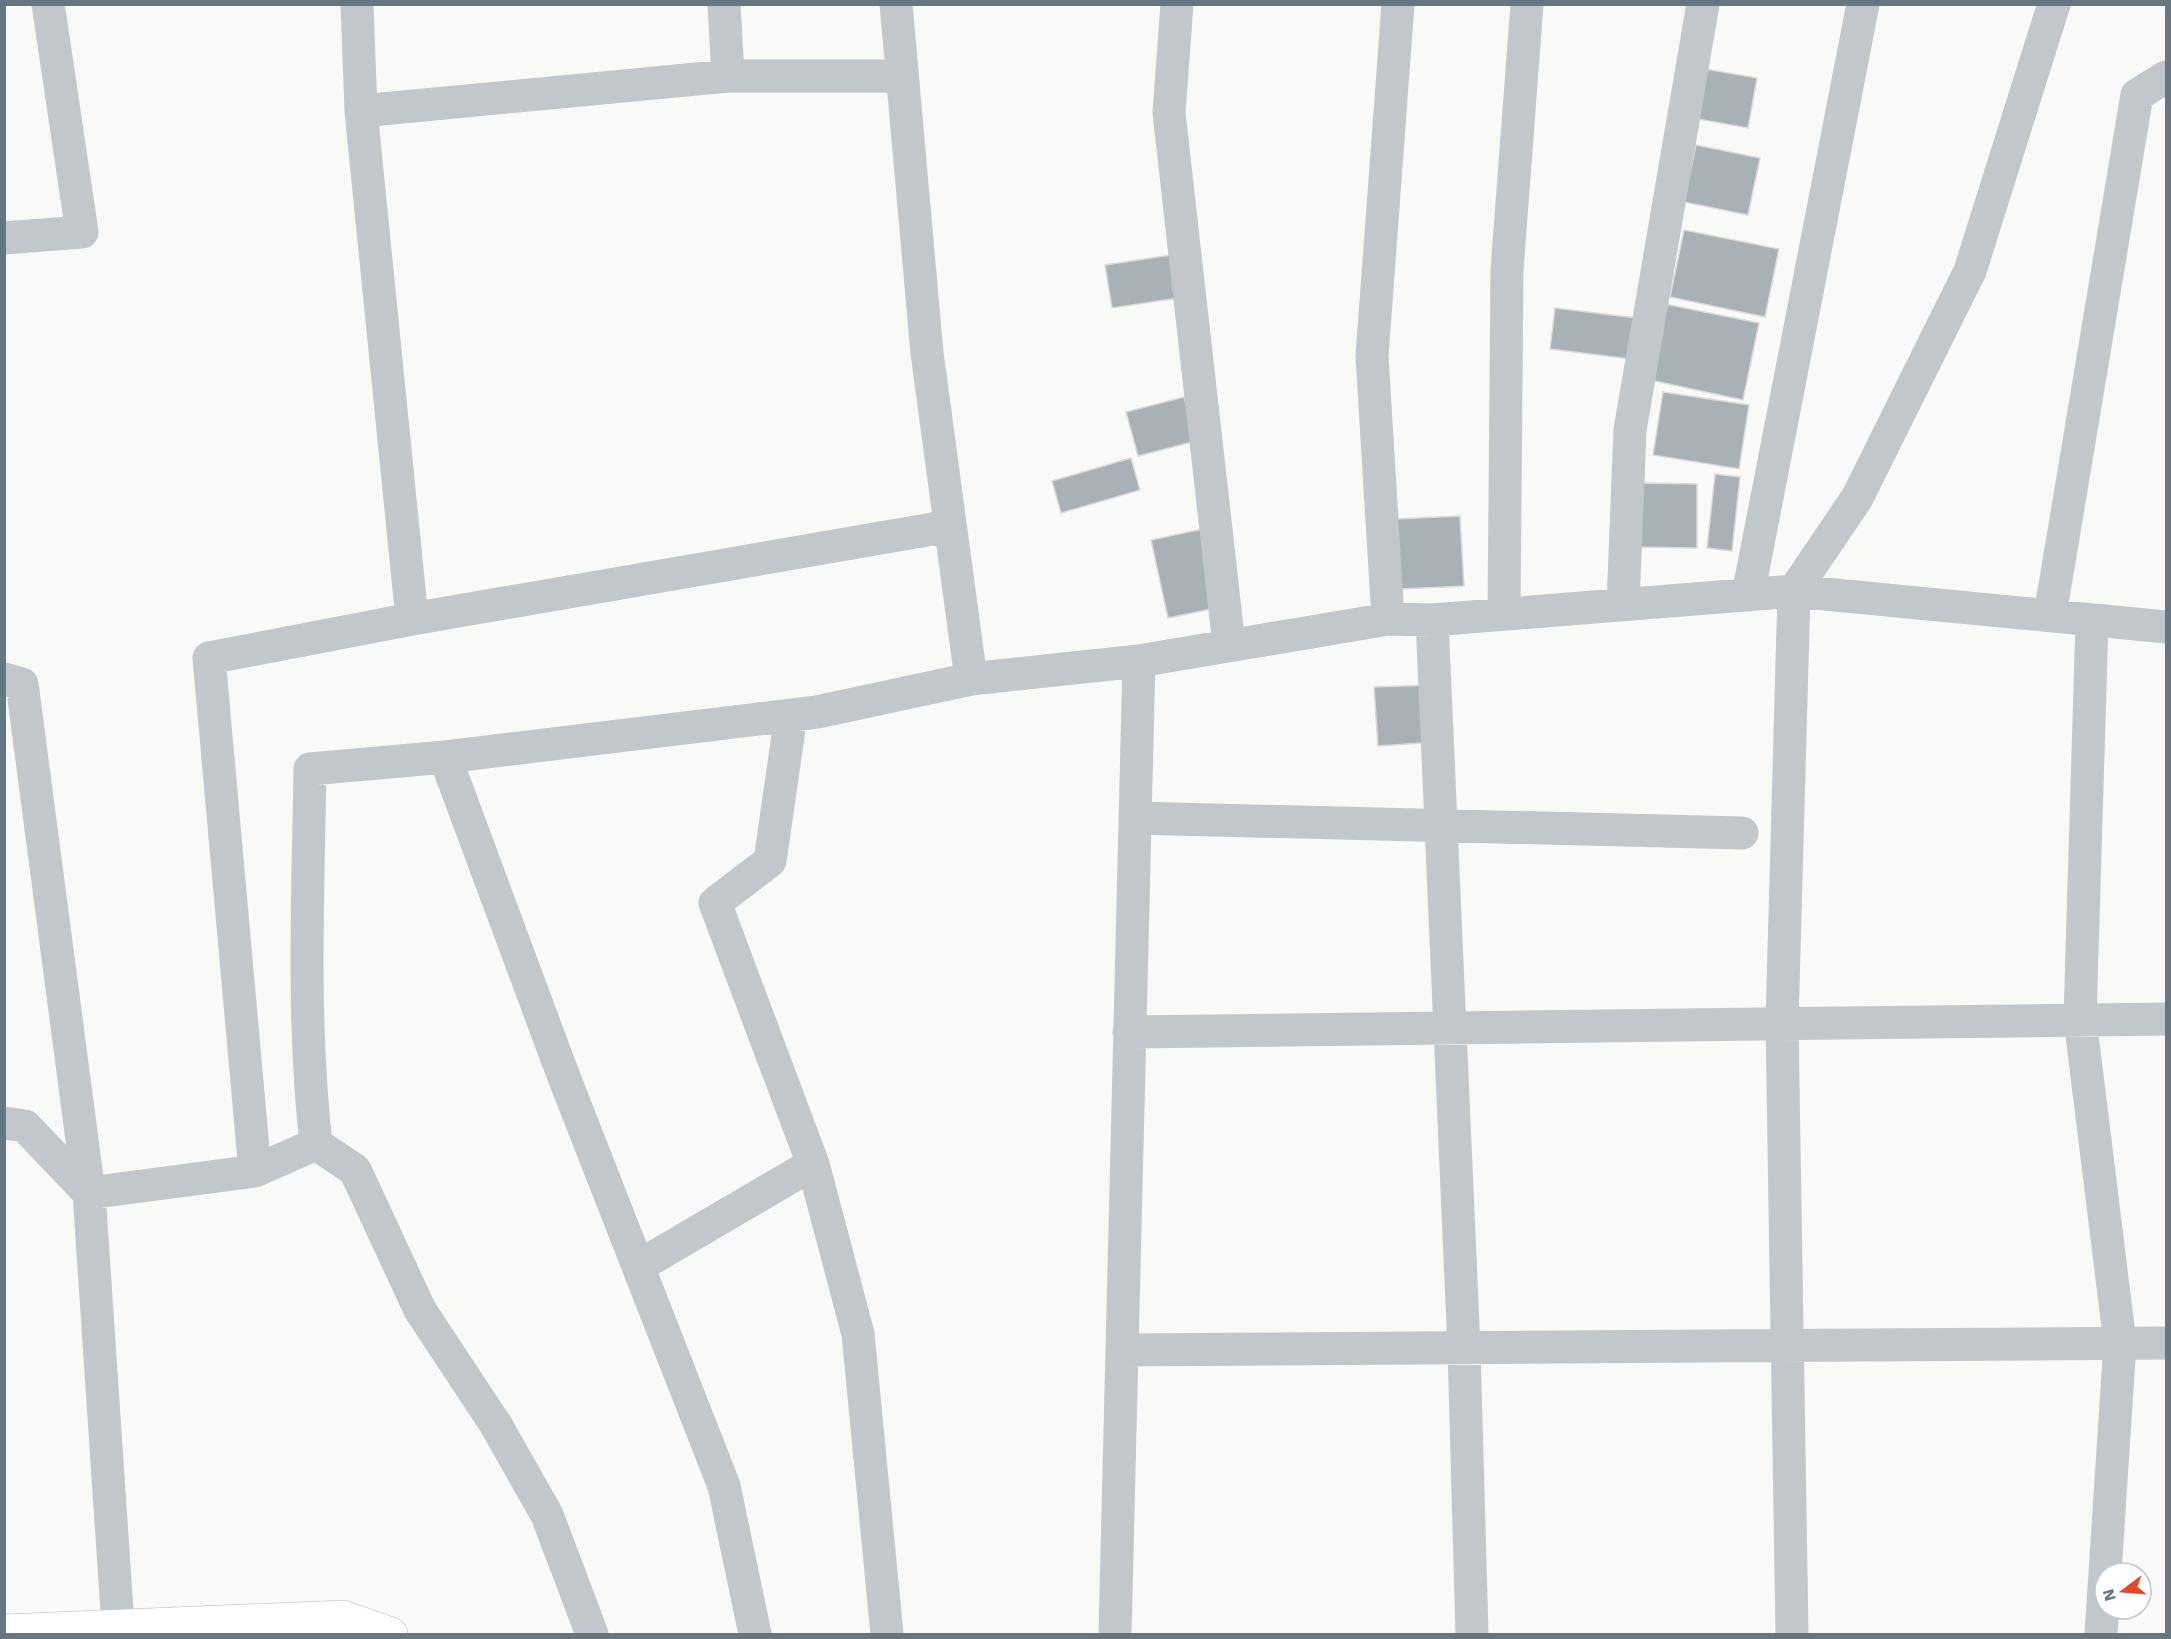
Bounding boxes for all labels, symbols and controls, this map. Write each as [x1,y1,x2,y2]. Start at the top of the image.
north arrow [2093,1561,2153,1621]
text: N [2098,1587,2120,1603]

